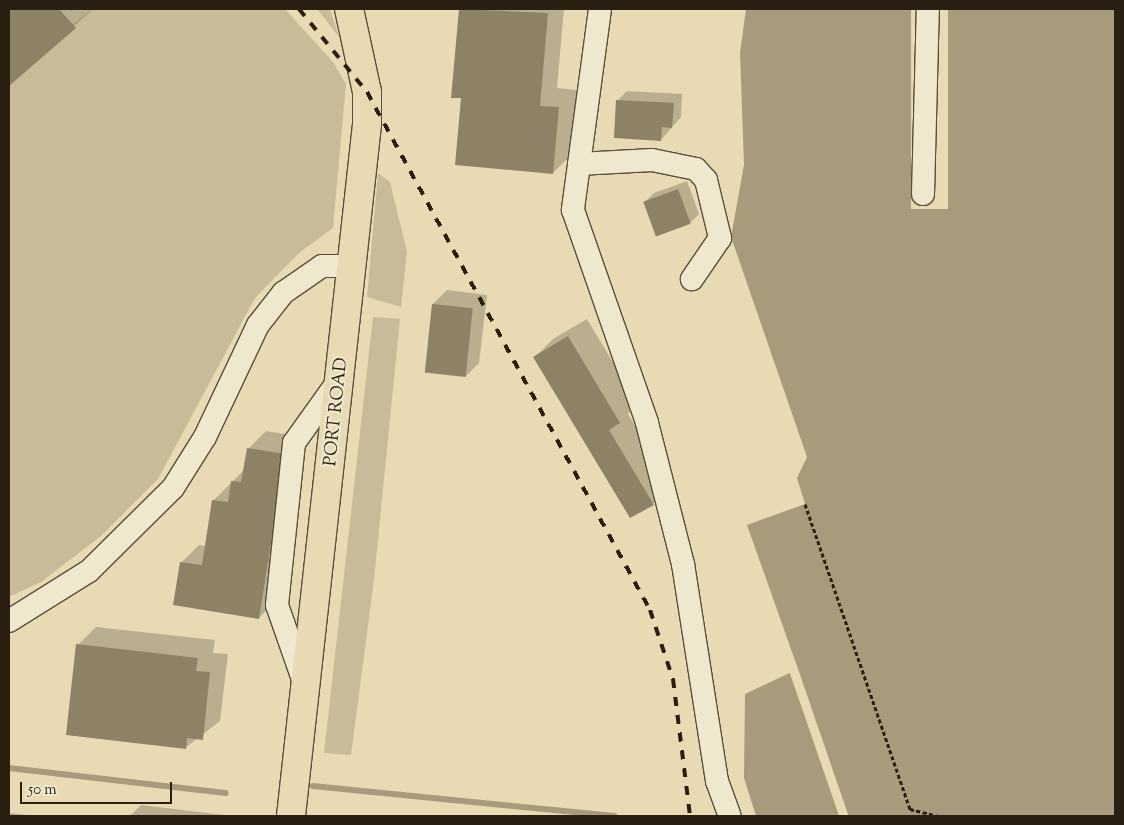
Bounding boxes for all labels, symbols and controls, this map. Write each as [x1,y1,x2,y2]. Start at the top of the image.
street label: PORT ROAD [321,357,353,467]
scale bar [22,772,175,804]
text: 50 m [28,780,57,801]

